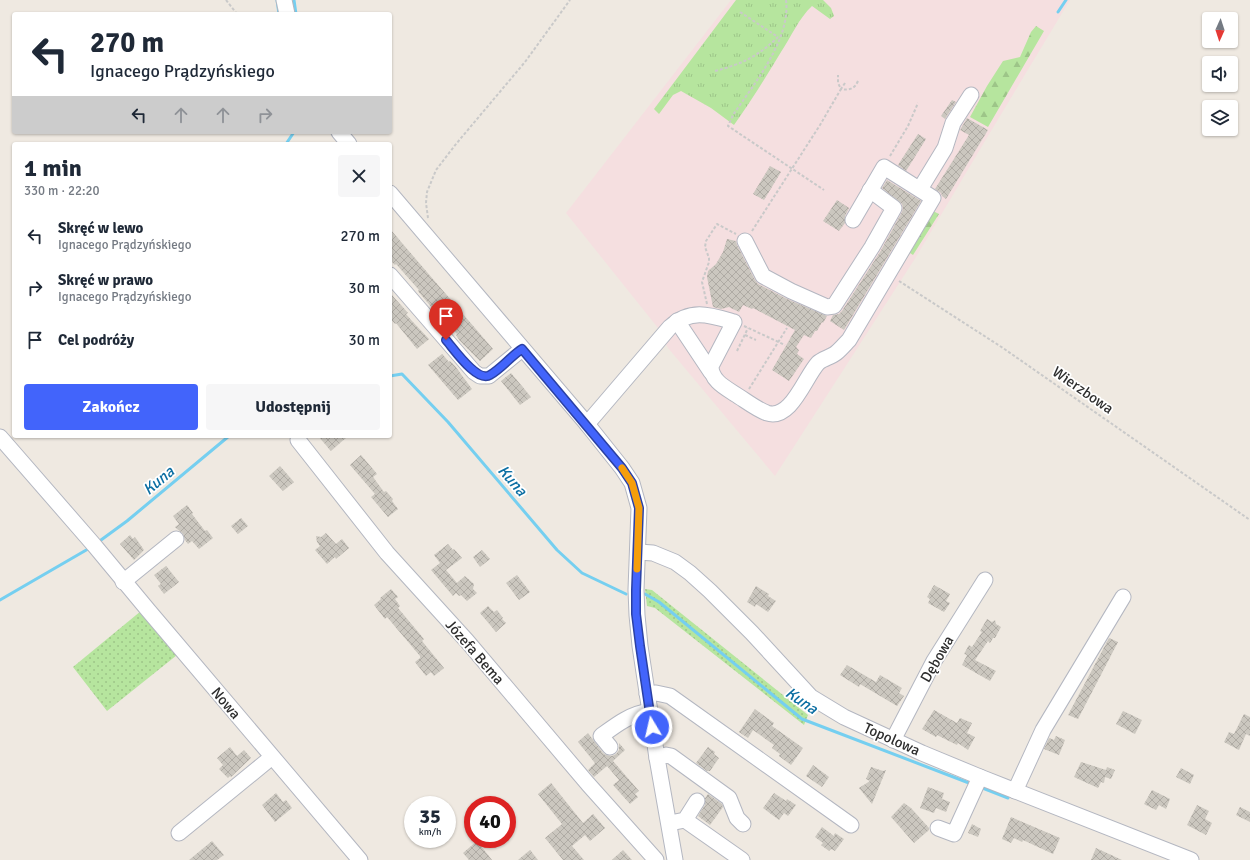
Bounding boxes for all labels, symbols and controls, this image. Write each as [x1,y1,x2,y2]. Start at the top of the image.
north arrow [1202,12,1238,48]
map controls [1202,12,1238,136]
text: 270 m [90,26,164,60]
icon: left [24,28,76,80]
button: sound [1202,56,1238,92]
text: Ignacego Prądzyńskiego [90,60,275,82]
button: layers [1202,100,1238,136]
icon: left [128,104,150,126]
icon: ahead [170,104,192,126]
icon: ahead [212,104,234,126]
icon: right [254,104,276,126]
text: 1 min [24,153,82,183]
button: close [338,155,380,197]
text: 330 m · 22:20 [24,183,100,199]
text: Skręć w lewo [58,219,143,237]
icon: left [24,225,46,247]
text: 270 m [340,227,380,245]
text: Ignacego Prądzyńskiego [58,237,191,253]
text: Skręć w prawo [58,271,153,289]
icon: right [24,277,46,299]
text: 30 m [349,279,380,297]
text: Ignacego Prądzyńskiego [58,289,191,305]
pin [429,299,463,340]
icon: arrive [435,305,457,327]
icon: arrive [24,329,46,351]
text: Cel podróży [58,331,134,349]
text: 30 m [349,331,380,349]
street label: Wierzbowa [1049,362,1117,418]
button: Zakończ [24,384,198,430]
button: Udostępnij [206,384,380,430]
water label: Kuna [139,461,179,500]
water label: Kuna [493,461,532,501]
street label: Józefa Bema [442,616,508,688]
street label: Dębowa [916,632,958,686]
street label: Nowa [207,683,245,723]
water label: Kuna [781,683,822,719]
position arrow [631,706,673,748]
street label: Topolowa [861,719,923,759]
speed limit sign: 40 [464,796,516,848]
text: 35 [419,804,441,829]
text: km/h [419,826,441,838]

